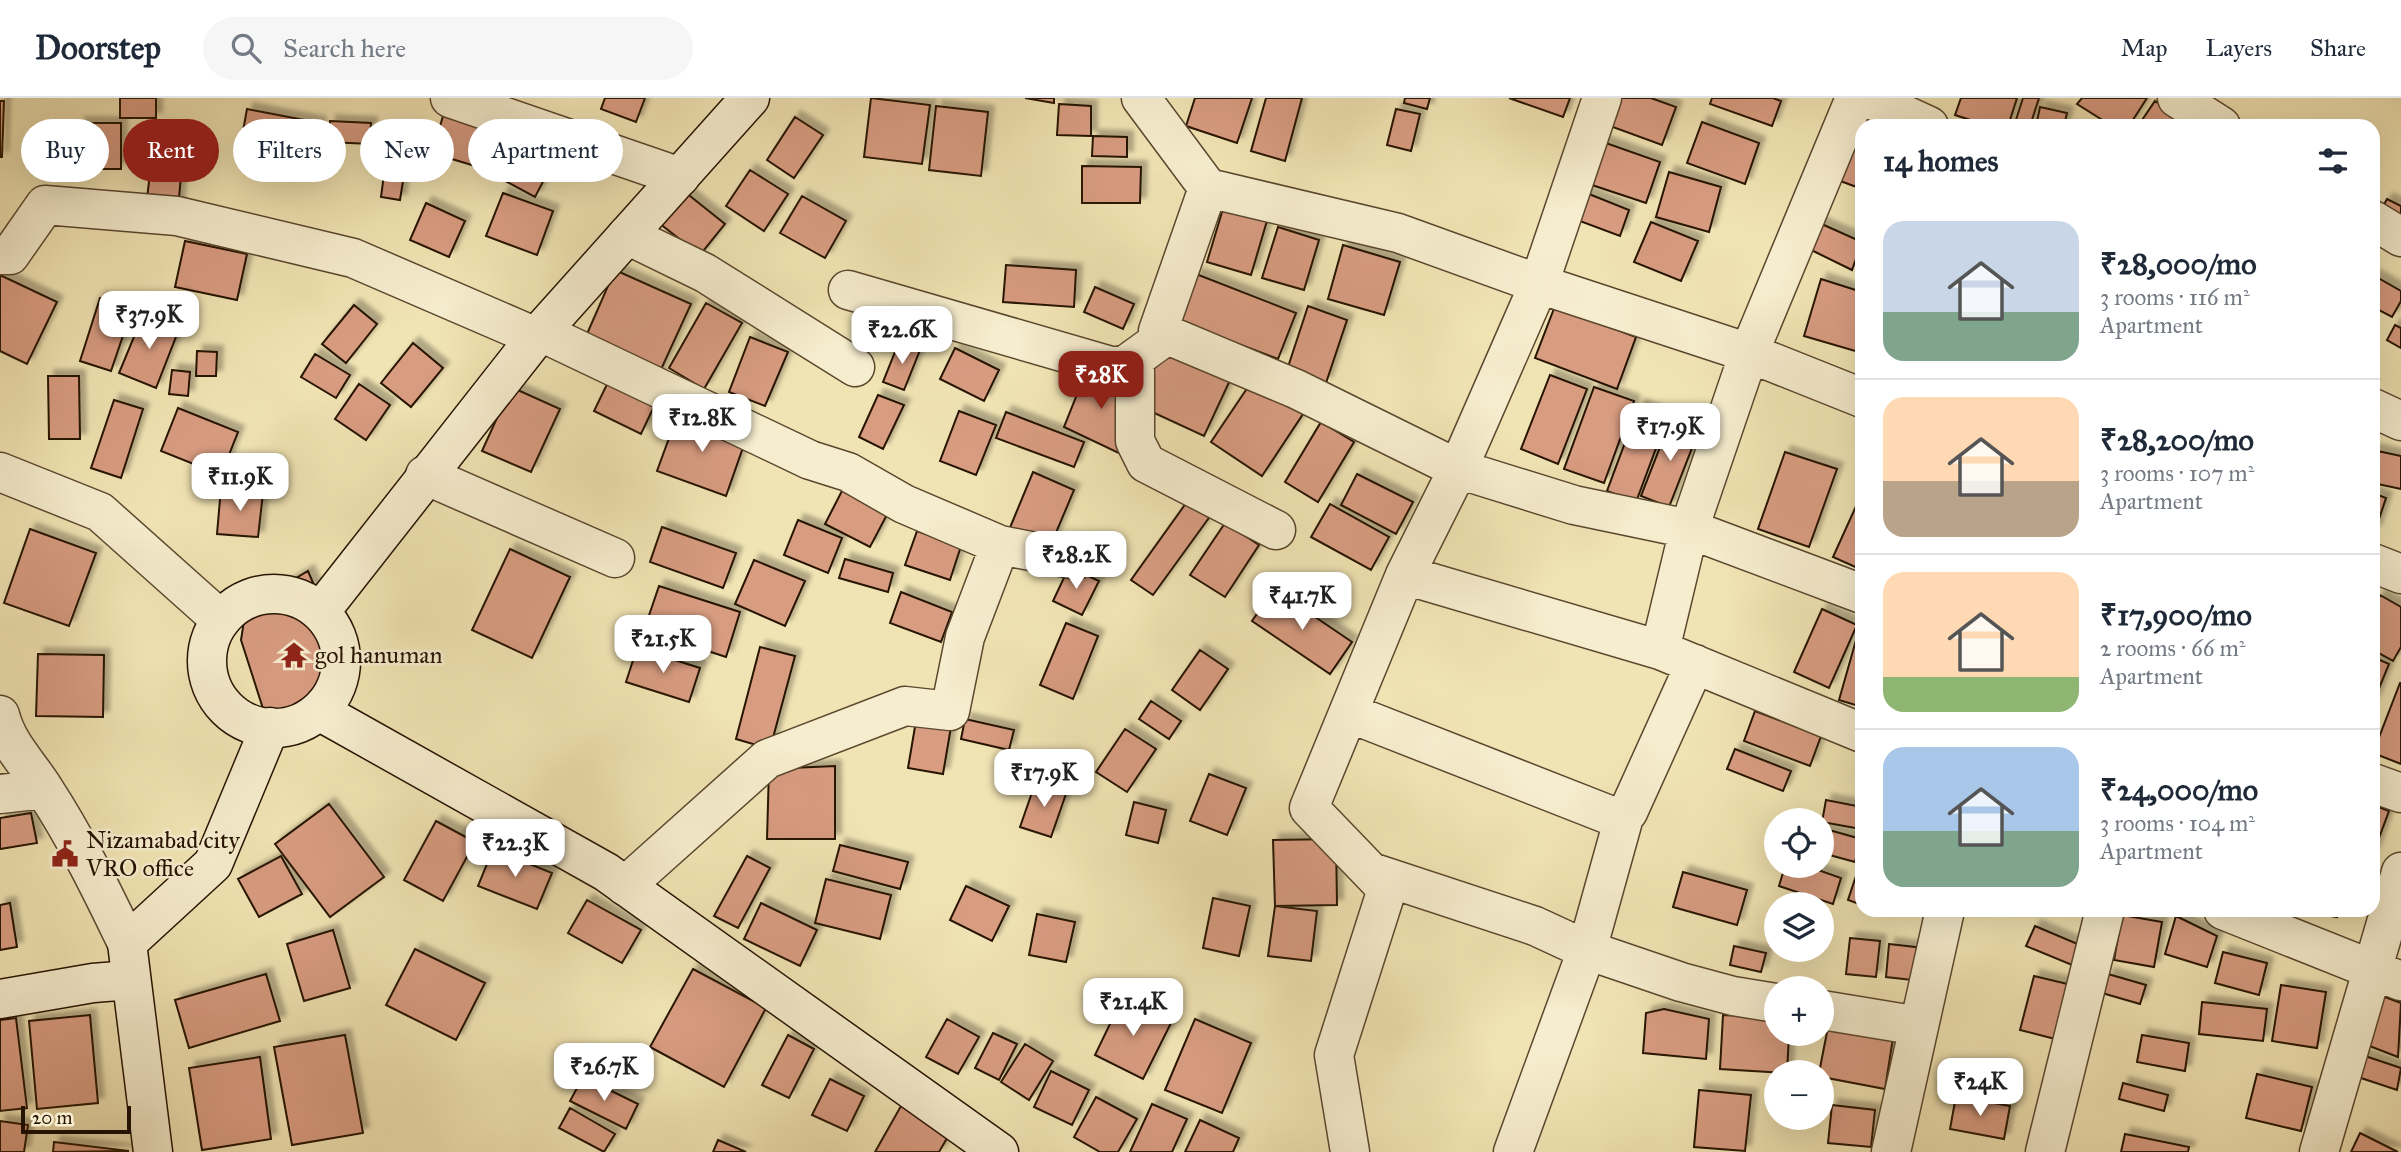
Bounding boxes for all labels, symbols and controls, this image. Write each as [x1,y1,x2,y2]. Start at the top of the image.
search box [203,17,693,80]
text: Doorstep [35,28,161,68]
icon: search [227,29,265,67]
text: Search here [283,32,406,64]
text: Map [2121,33,2168,63]
text: Layers [2206,33,2272,63]
text: Share [2310,33,2366,63]
chip: Buy [21,119,109,182]
chip: Rent [123,119,219,182]
chip: Filters [233,119,346,182]
chip: New [360,119,454,182]
chip: Apartment [468,119,623,182]
icon: filters [2314,142,2352,180]
text: 14 homes [1883,143,1998,179]
text: ₹28,000/mo [2100,246,2257,282]
icon: home [1939,249,2023,333]
text: 3 rooms · 116 m² [2100,283,2250,311]
pin: ₹37.9K [92,292,206,351]
text: ₹37.9K [115,300,183,328]
pin: ₹22.6K [845,306,959,366]
text: Apartment [2100,311,2203,339]
text: ₹22.6K [867,315,937,343]
pin: ₹28K [1060,352,1142,411]
text: ₹28K [1074,360,1128,388]
pin: ₹12.8K [645,394,759,454]
text: ₹12.8K [668,403,736,431]
pin: ₹17.9K [1613,404,1727,463]
text: ₹17.9K [1636,412,1704,440]
text: ₹28,200/mo [2100,422,2254,458]
icon: home [1939,425,2023,509]
pin: ₹11.9K [183,454,297,513]
text: 3 rooms · 107 m² [2100,459,2254,487]
text: ₹11.9K [208,462,272,490]
text: Apartment [2100,487,2203,515]
pin: ₹28.2K [1019,532,1133,591]
text: ₹28.2K [1041,540,1111,568]
pin: ₹41.7K [1245,573,1359,632]
text: ₹41.7K [1268,581,1336,609]
text: ₹17,900/mo [2100,597,2252,633]
icon: home [1939,600,2023,684]
pin: ₹21.5K [606,616,720,675]
text: ₹21.5K [630,624,696,652]
text: 2 rooms · 66 m² [2100,634,2245,662]
temple icon: gol hanuman [279,640,309,670]
place label: gol hanuman [315,640,442,670]
text: Apartment [2100,662,2203,690]
pin: ₹17.9K [987,750,1101,809]
text: ₹17.9K [1010,758,1078,786]
text: ₹24,000/mo [2100,772,2258,808]
icon: home [1939,775,2023,859]
map controls [1764,808,1834,1130]
button: locate [1764,808,1834,878]
text: 3 rooms · 104 m² [2100,809,2255,837]
pin: ₹22.3K [458,820,572,879]
place label: Nizamabad city VRO office [85,825,241,883]
text: ₹22.3K [482,828,548,856]
text: Apartment [2100,837,2203,865]
public building icon: Nizamabad city VRO office [50,839,80,869]
button: layers [1764,892,1834,962]
button: + [1764,976,1834,1046]
pin: ₹21.4K [1076,978,1190,1038]
text: ₹21.4K [1099,987,1167,1015]
pin: ₹26.7K [547,1044,661,1103]
text: ₹26.7K [570,1052,638,1080]
pin: ₹24K [1939,1058,2021,1118]
button: − [1764,1060,1834,1130]
text: ₹24K [1953,1067,2007,1095]
scale bar [21,1103,131,1135]
text: 20 m [32,1106,73,1129]

